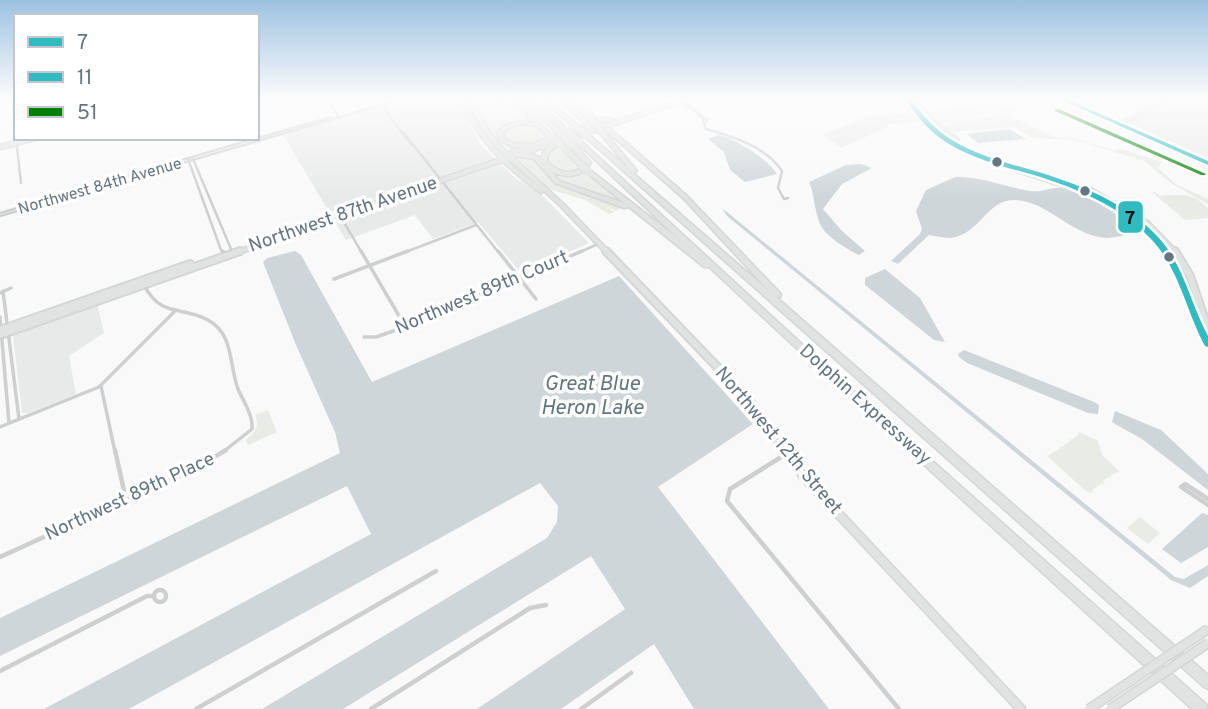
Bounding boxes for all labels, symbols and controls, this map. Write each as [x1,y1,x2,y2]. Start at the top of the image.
legend [14,14,259,140]
text: 7 [77,30,88,57]
text: 11 [77,65,93,92]
text: 51 [77,100,98,127]
street label: Northwest 84th Avenue [16,154,184,220]
unlabelled marker [990,155,1004,169]
street label: Northwest 87th Avenue [245,171,441,259]
unlabelled marker [1078,184,1092,198]
line badge: 7 [1117,200,1144,234]
text: 7 [1125,207,1135,231]
street label: Northwest 89th Court [392,246,572,340]
unlabelled marker [1162,250,1176,264]
street label: Dolphin Expressway [794,339,936,471]
street label: Northwest 12th Street [709,362,847,520]
water label: Great Blue Heron Lake [541,371,644,422]
street label: Northwest 89th Place [41,447,219,547]

